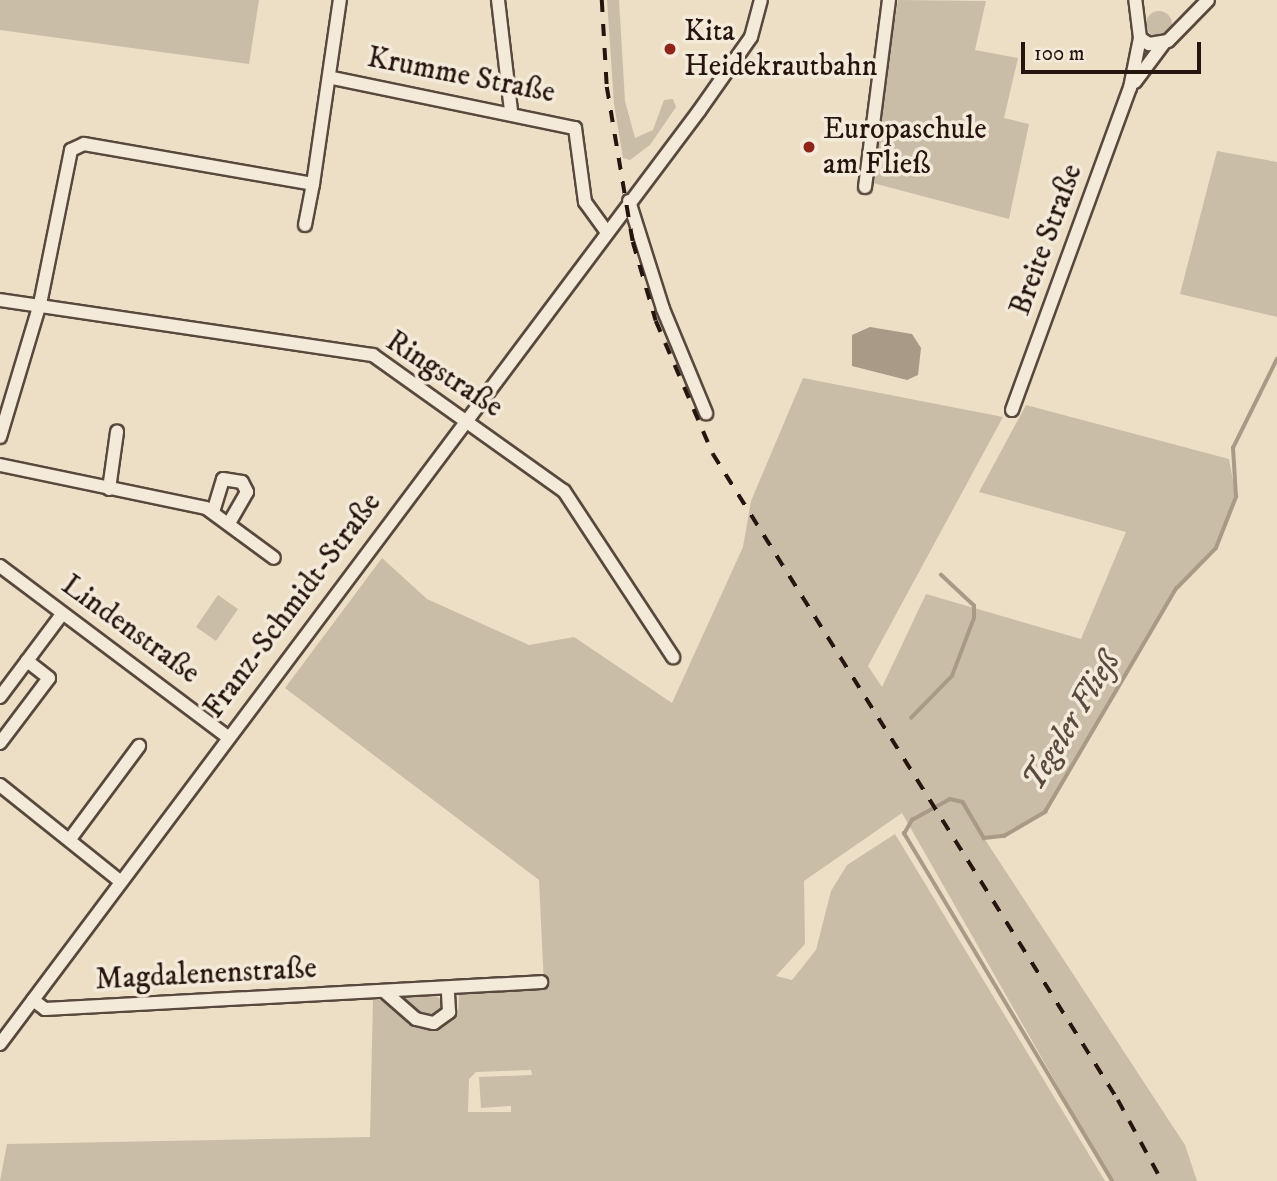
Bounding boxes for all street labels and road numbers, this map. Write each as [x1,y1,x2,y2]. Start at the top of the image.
street label: Krumme Straße [364,40,558,112]
street label: Breite Straße [1003,159,1091,321]
street label: Ringstraße [379,324,509,426]
street label: Franz-Schmidt-Straße [197,486,389,726]
street label: Lindenstraße [54,568,206,692]
street label: Magdalenenstraße [94,951,318,999]

